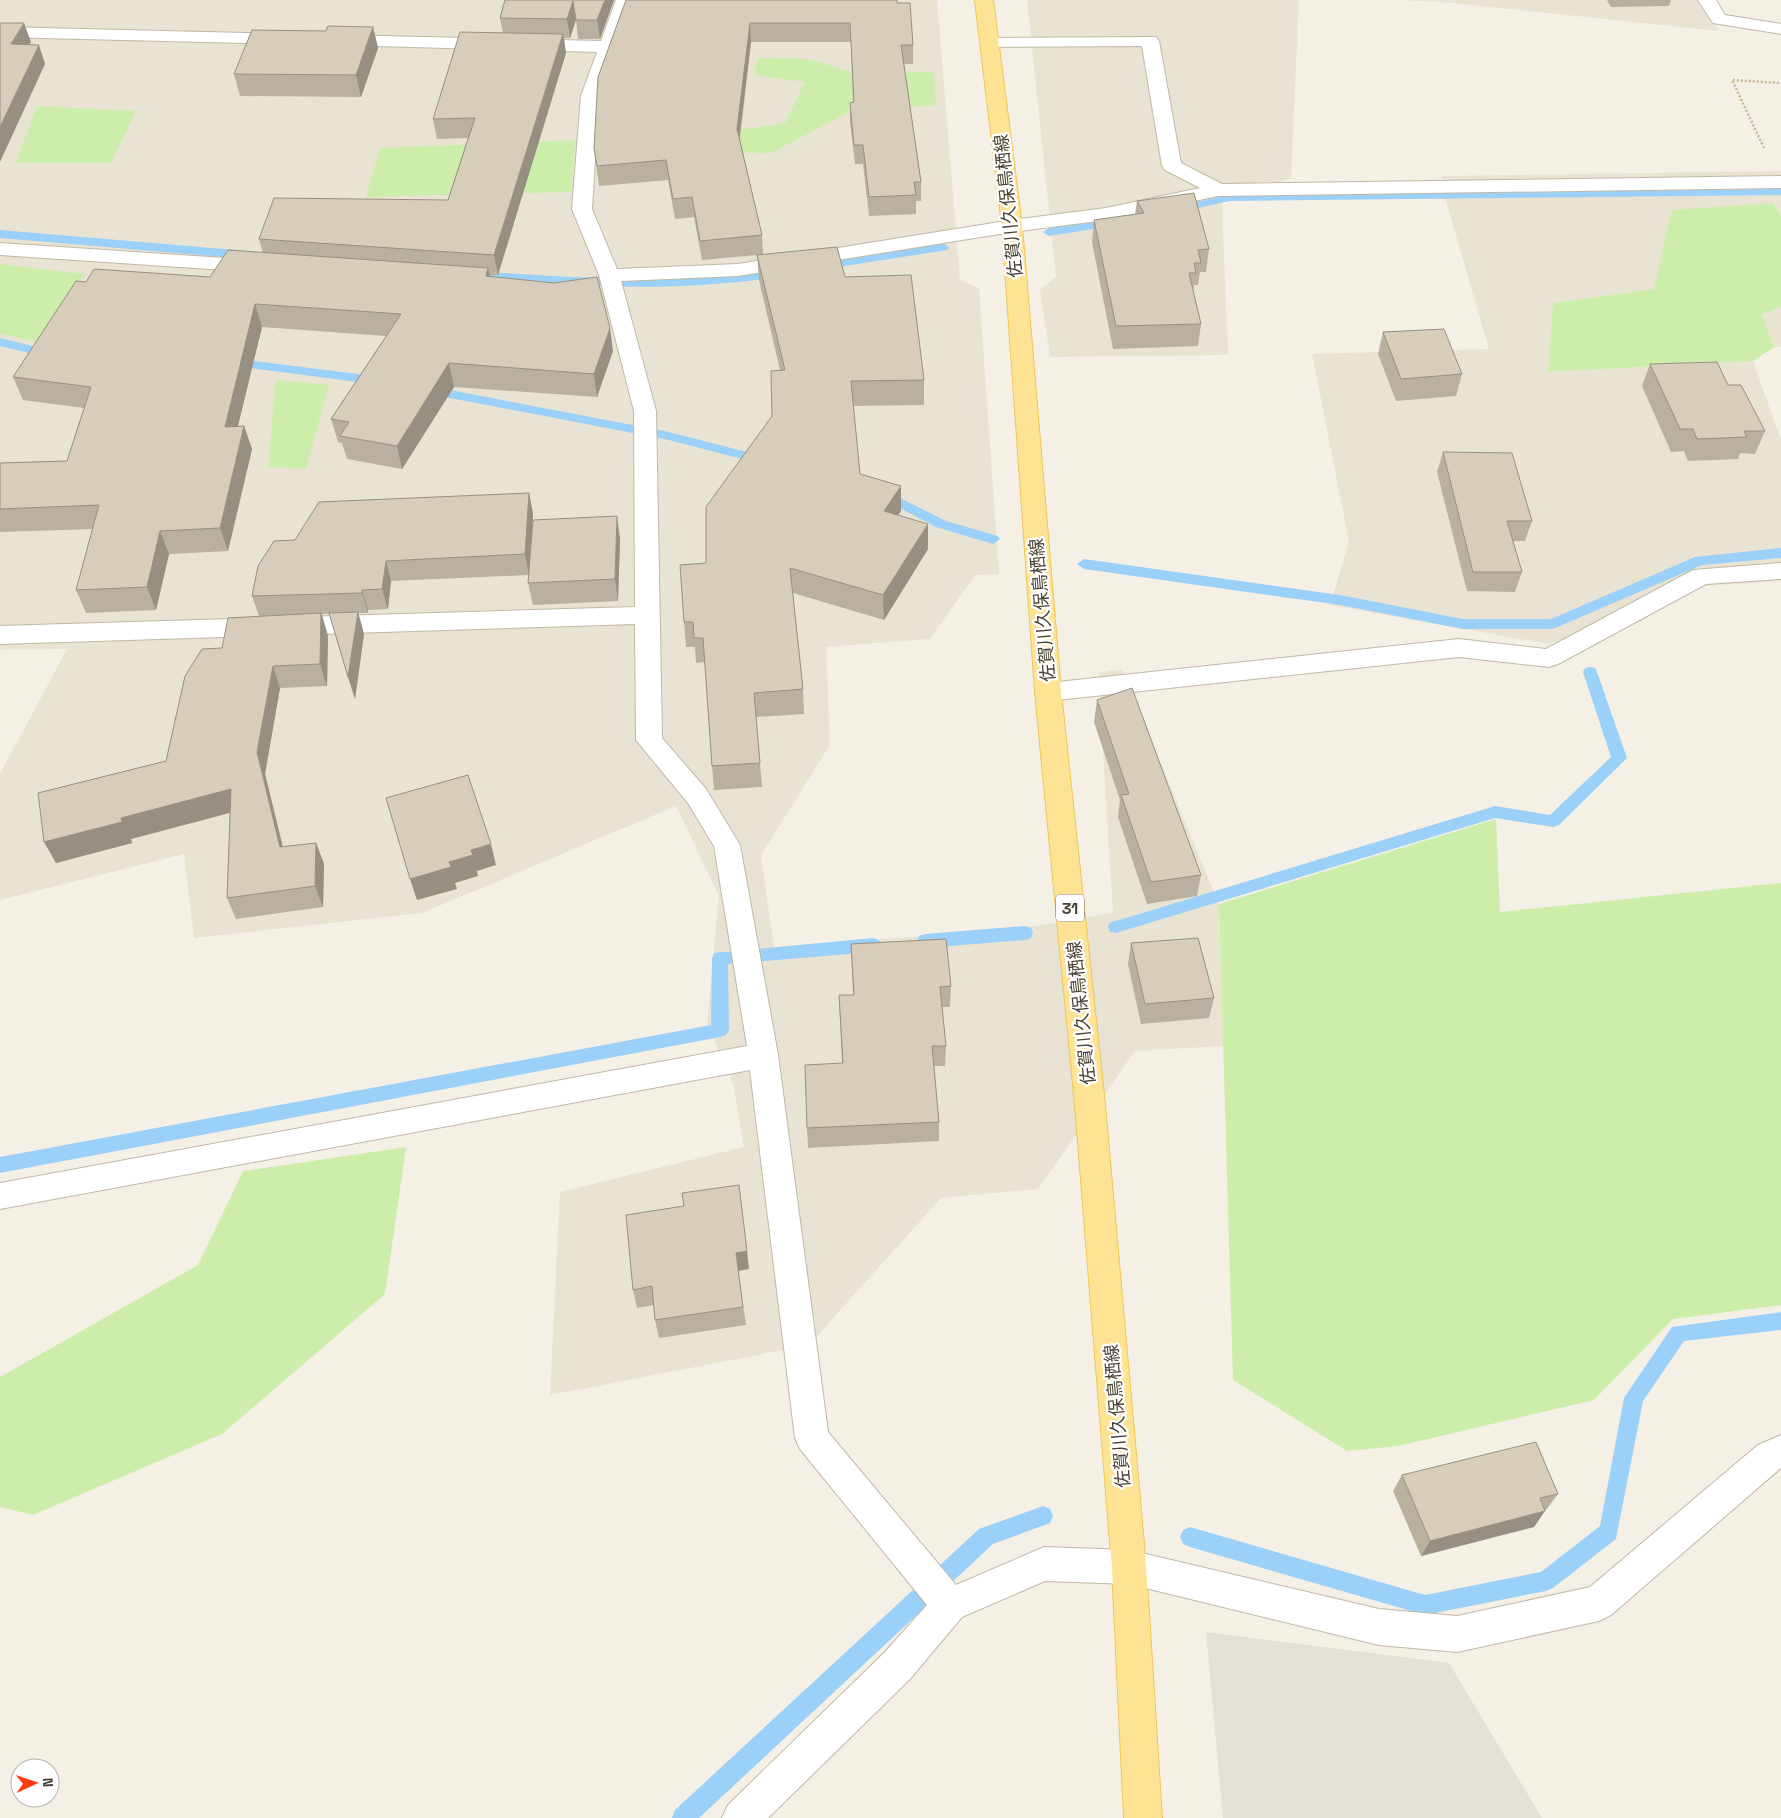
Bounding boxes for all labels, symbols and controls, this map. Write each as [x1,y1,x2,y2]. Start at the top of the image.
street label: 佐賀川久保鳥栖線 [989,133,1027,279]
street label: 佐賀川久保鳥栖線 [1024,537,1060,683]
road number: 31 [1056,894,1084,921]
street label: 佐賀川久保鳥栖線 [1062,940,1100,1086]
street label: 佐賀川久保鳥栖線 [1099,1343,1135,1489]
north arrow [10,1758,60,1808]
text: N [39,1777,57,1787]

